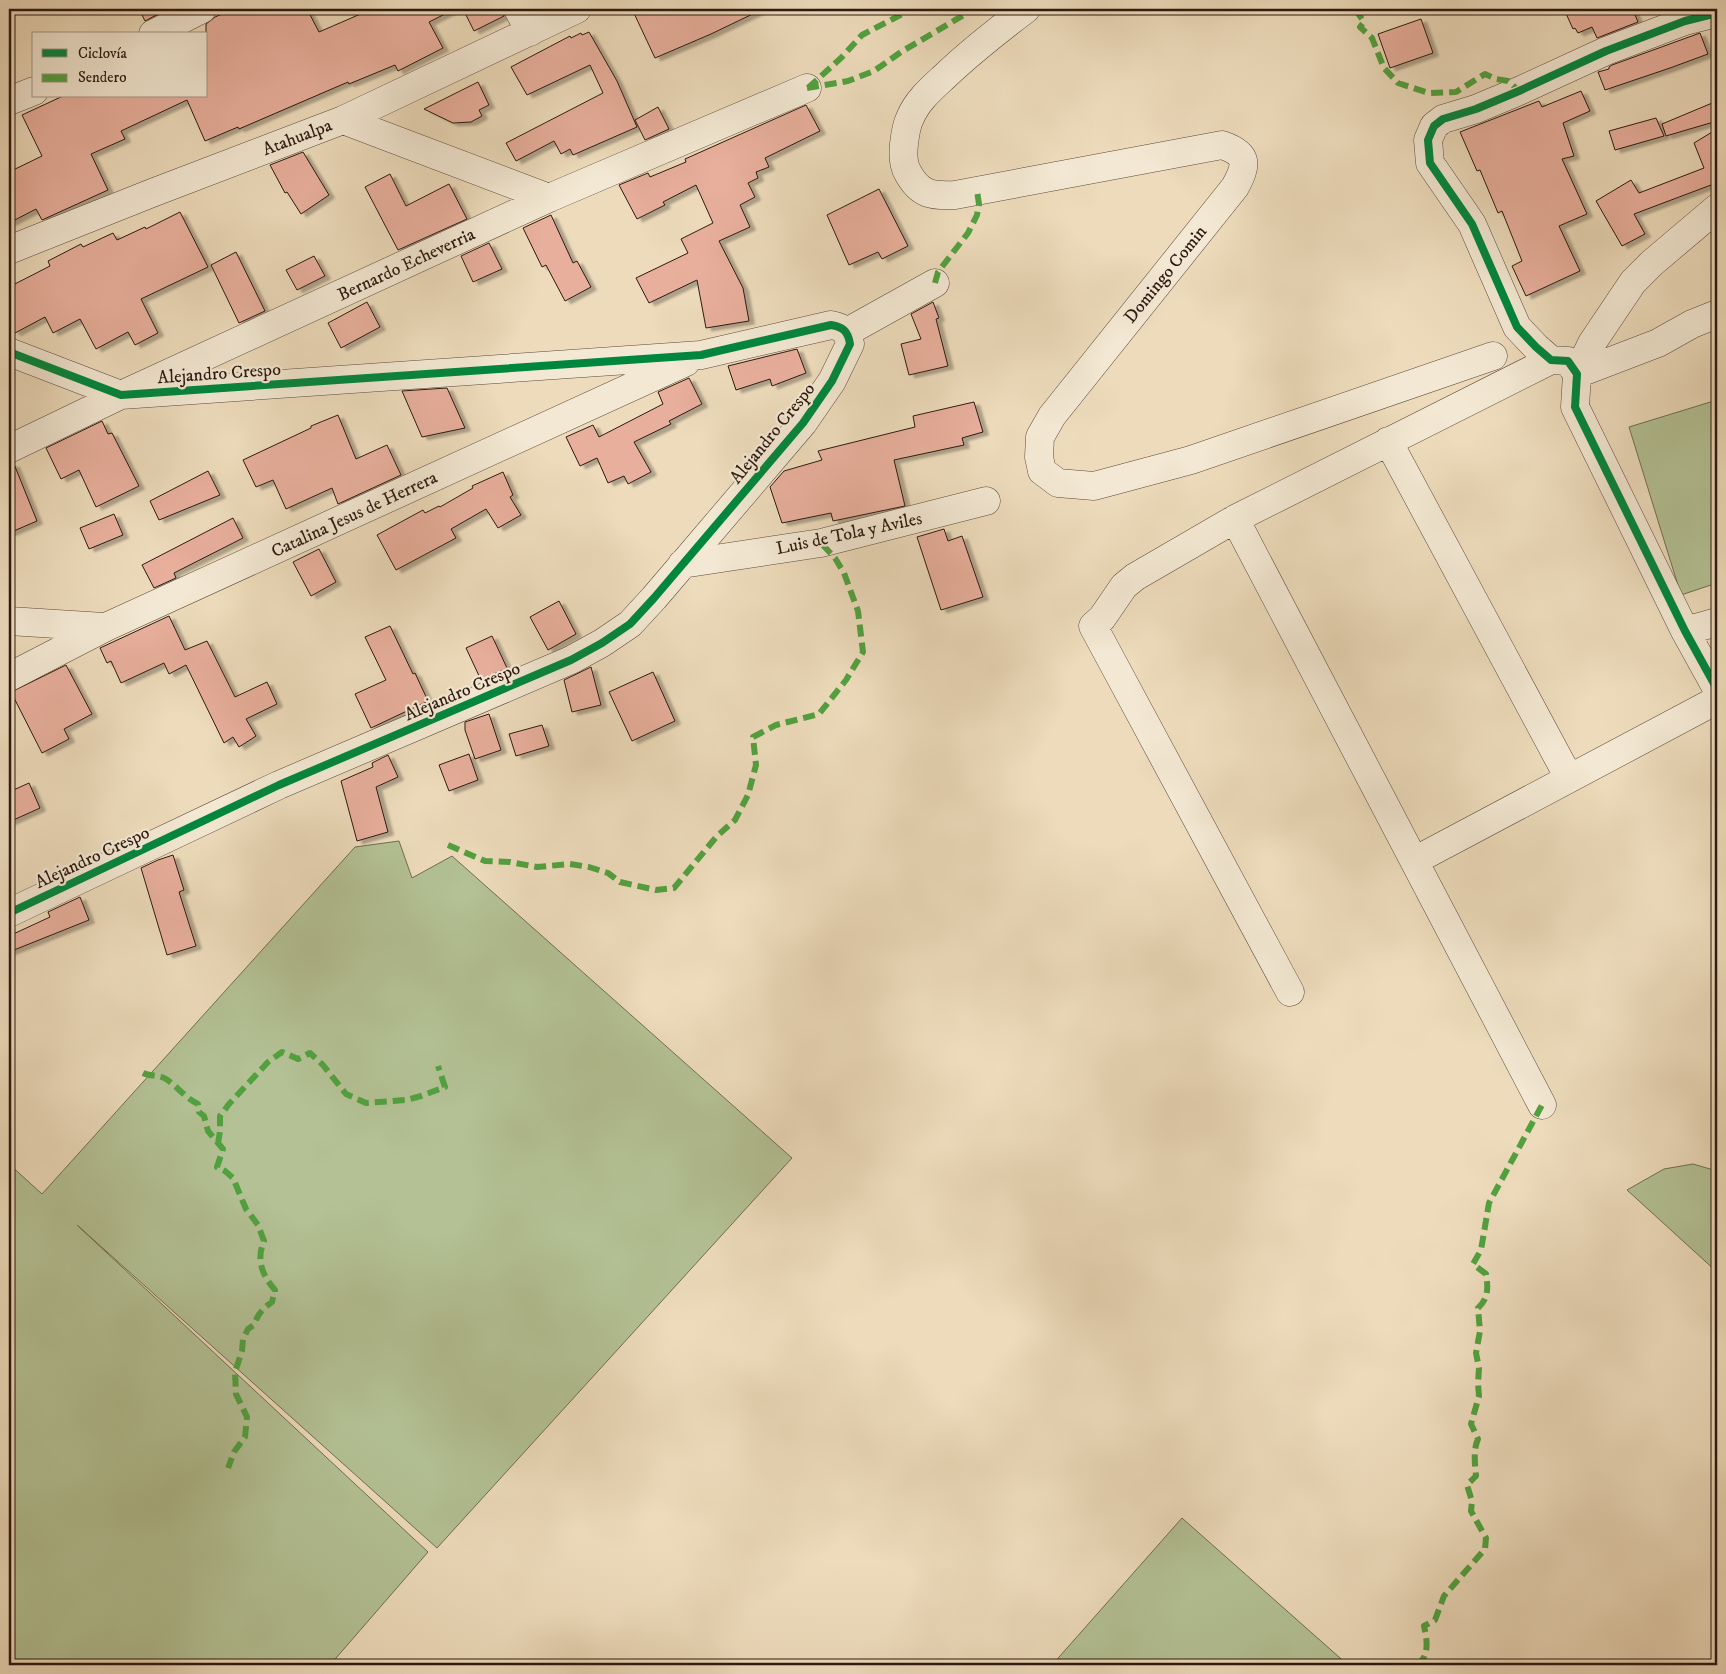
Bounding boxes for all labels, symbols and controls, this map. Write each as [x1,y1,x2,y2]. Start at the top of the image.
legend [32,32,208,98]
text: Ciclovía [78,44,127,63]
text: Sendero [78,68,126,87]
street label: Atahualpa [260,115,336,161]
street label: Domingo Comin [1120,221,1212,328]
street label: Bernardo Echeverria [334,223,479,306]
street label: Alejandro Crespo [157,359,282,389]
street label: Alejandro Crespo [725,378,820,489]
street label: Catalina Jesus de Herrera [268,467,441,563]
street label: Luis de Tola y Aviles [774,508,924,560]
street label: Alejandro Crespo [401,658,524,726]
street label: Alejandro Crespo [32,822,153,894]

